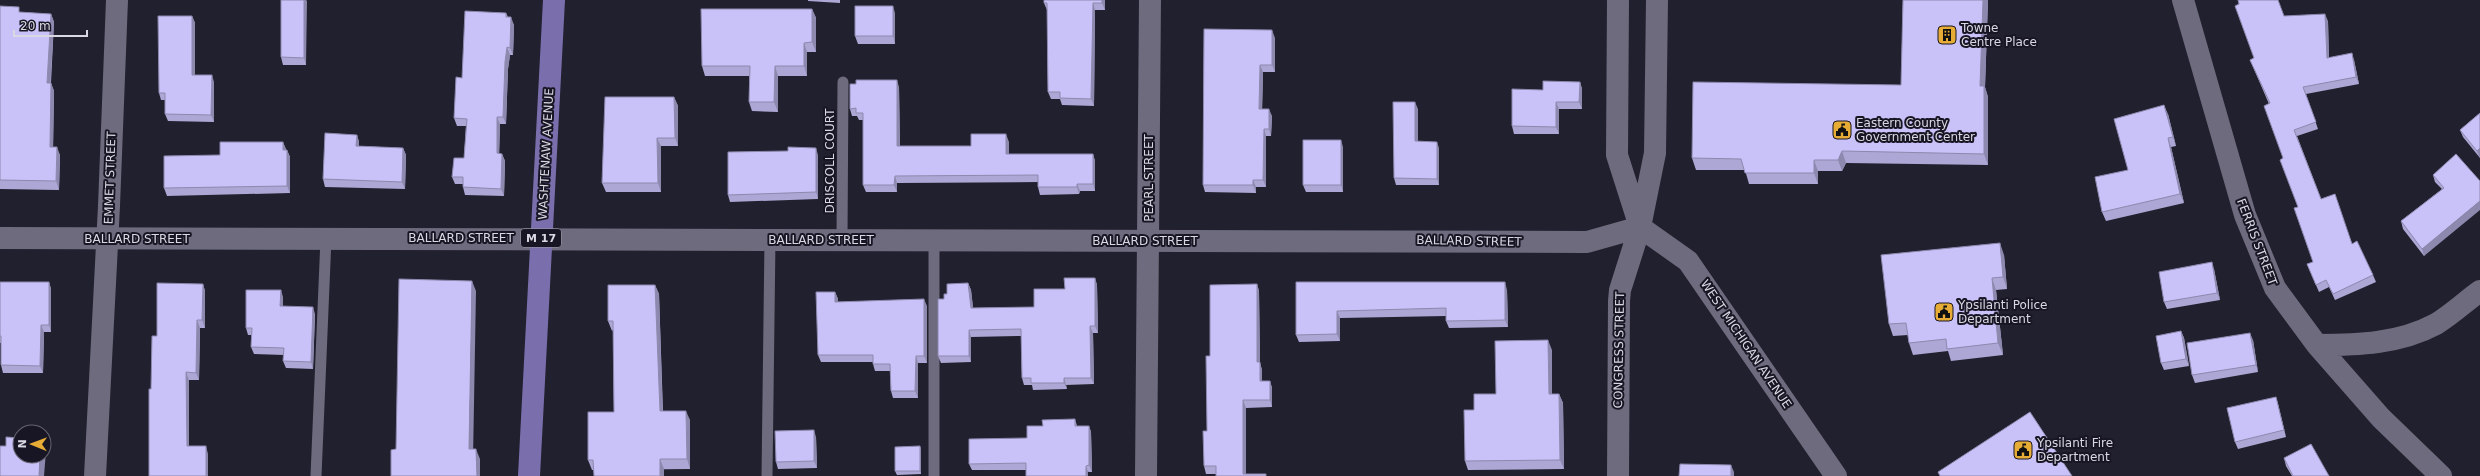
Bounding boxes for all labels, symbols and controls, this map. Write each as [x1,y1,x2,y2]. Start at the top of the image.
scale bar [14,12,87,38]
text: 20 m [20,19,51,33]
place label: Towne Centre Place [1960,21,2037,49]
building icon: Towne Centre Place [1936,24,1958,46]
street label: WASHTENAW AVENUE [536,88,556,220]
street label: DRISCOLL COURT [823,108,837,214]
place label: Eastern County Government Center [1856,116,1975,144]
public building icon: Eastern County Government Center [1831,119,1853,141]
street label: EMMET STREET [101,131,119,225]
street label: PEARL STREET [1142,134,1156,222]
street label: FERRIS STREET [2234,197,2280,288]
road number: M 17 [521,229,561,247]
street label: BALLARD STREET [408,231,514,245]
street label: BALLARD STREET [84,232,190,246]
street label: BALLARD STREET [768,233,874,247]
street label: BALLARD STREET [1416,233,1523,249]
street label: BALLARD STREET [1092,234,1198,248]
street label: WEST MICHIGAN AVENUE [1698,277,1794,411]
street label: CONGRESS STREET [1611,291,1627,409]
place label: Ypsilanti Police Department [1957,298,2047,326]
public building icon: Ypsilanti Police Department [1933,301,1955,323]
north arrow [12,424,52,464]
place label: Ypsilanti Fire Department [2036,436,2113,464]
text: N [16,439,29,449]
public building icon: Ypsilanti Fire Department [2012,439,2034,461]

